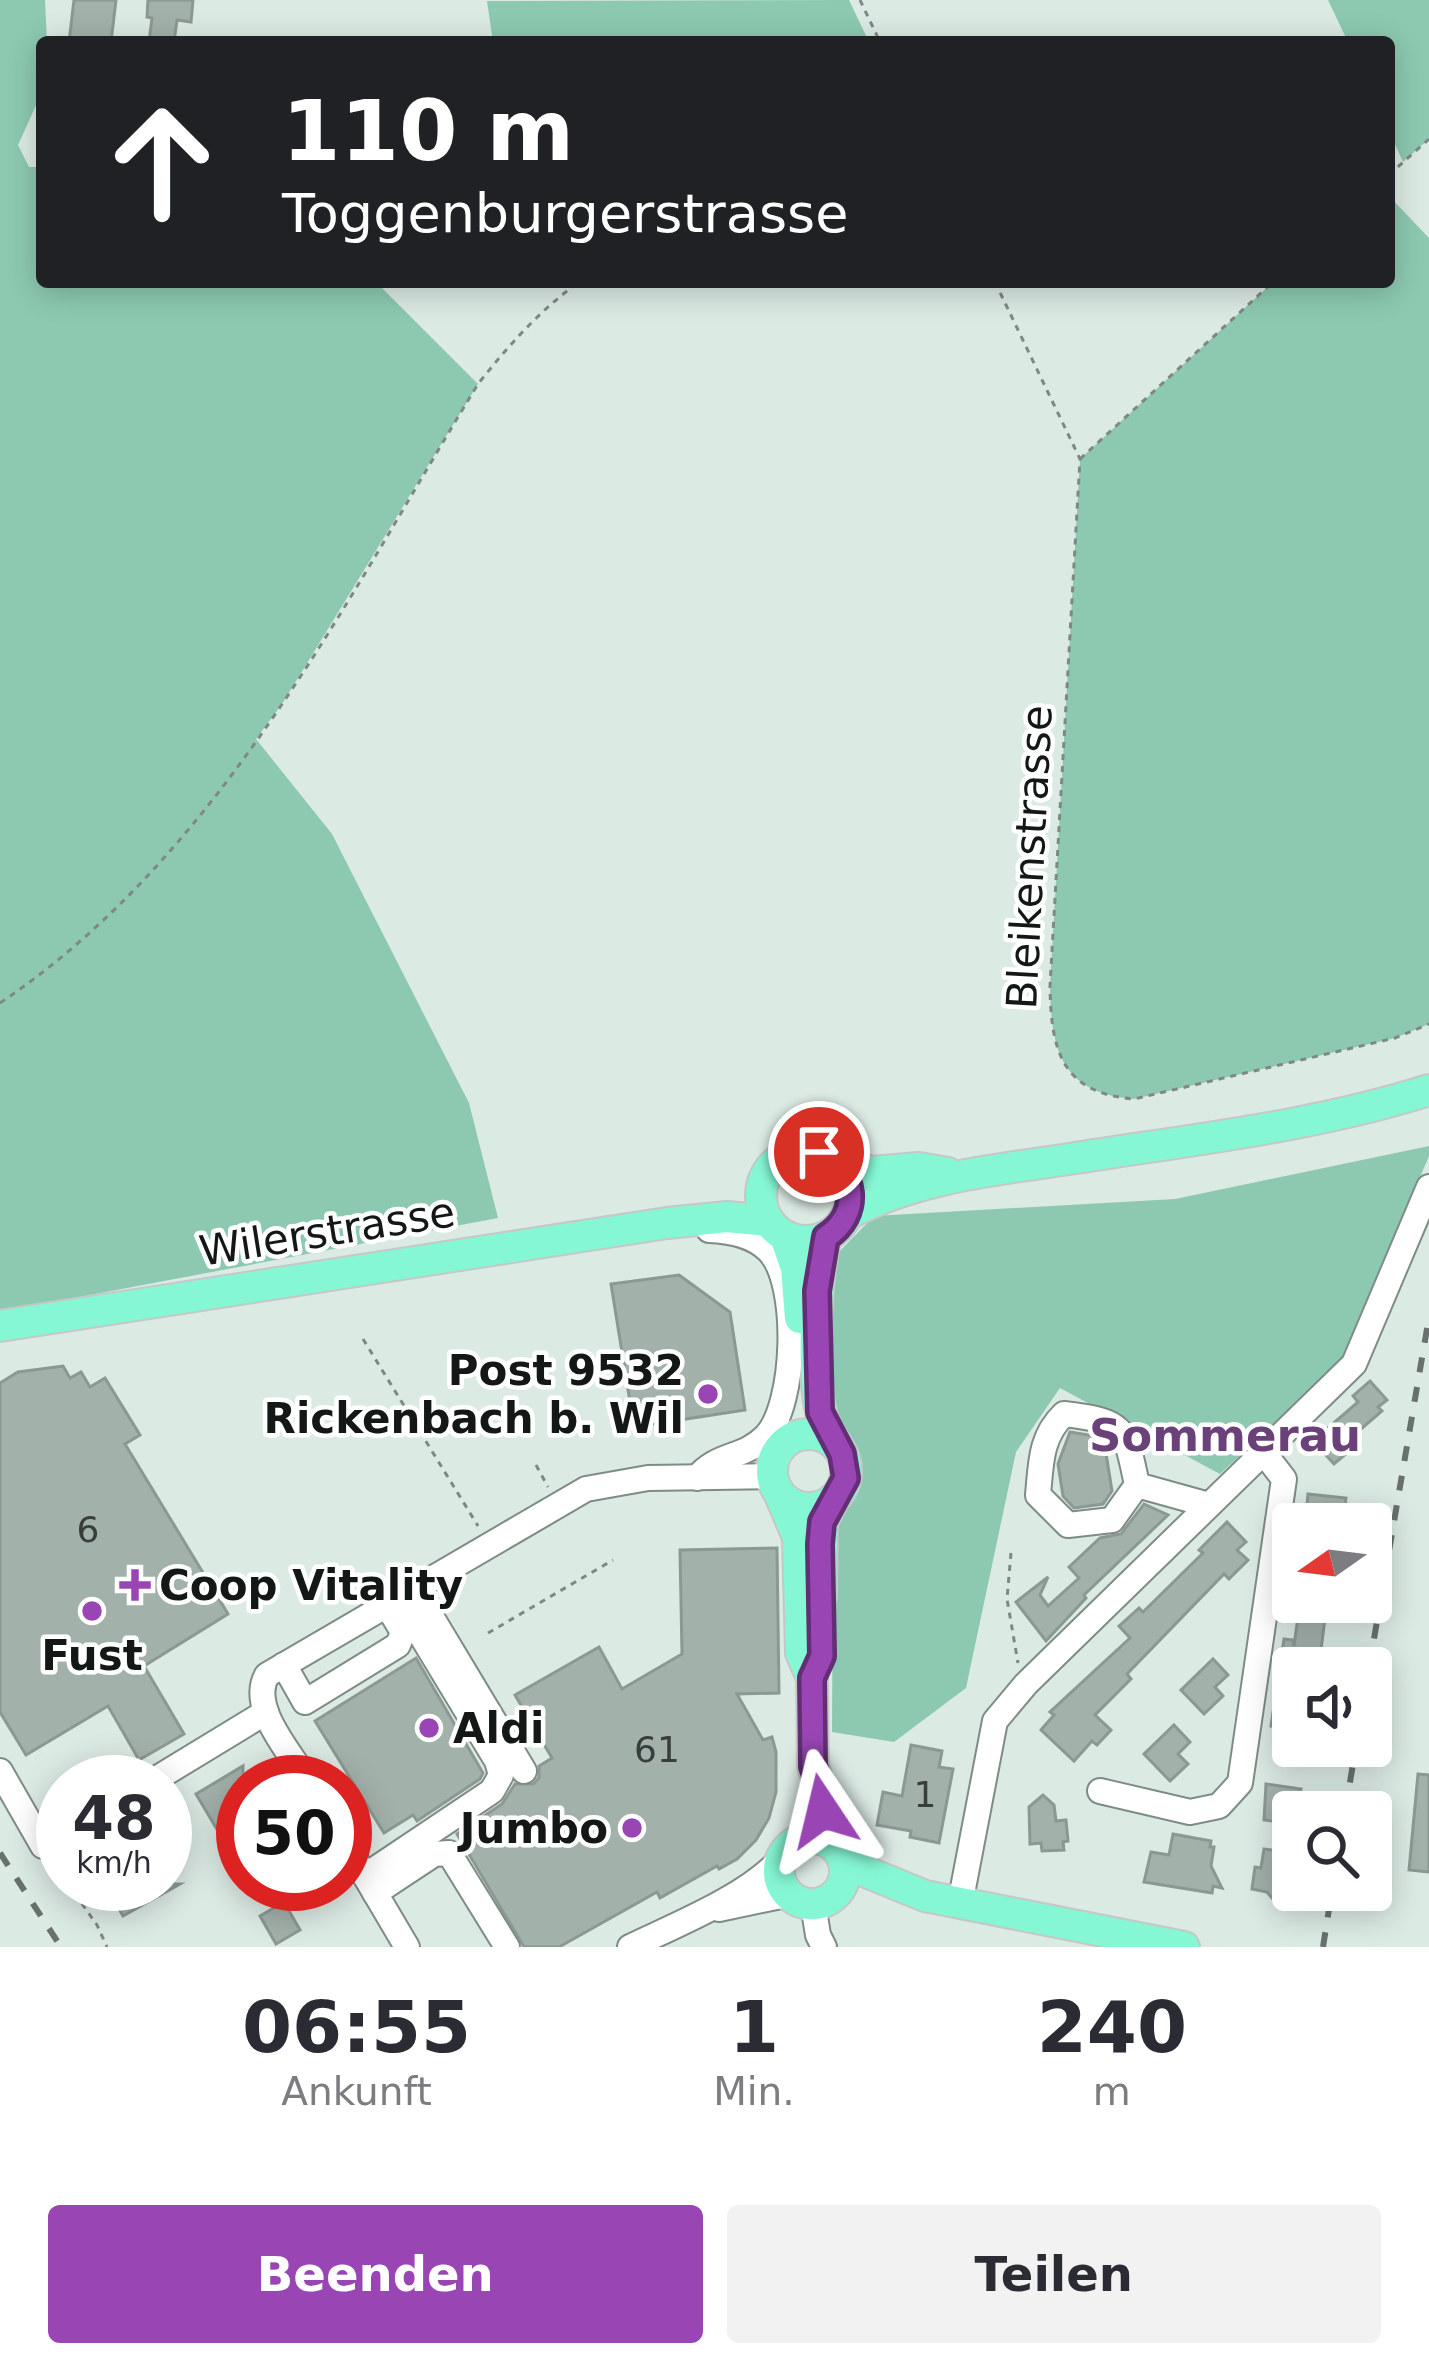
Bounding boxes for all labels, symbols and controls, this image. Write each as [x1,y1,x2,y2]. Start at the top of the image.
text: 110 m [282,82,574,180]
icon: ahead [84,84,240,240]
text: Toggenburgerstrasse [282,182,848,245]
street label: Bleikenstrasse [997,704,1062,1010]
pin [768,1101,870,1203]
icon: arrive [786,1119,852,1185]
street label: Wilerstrasse [196,1187,458,1276]
place label: Post 9532 Rickenbach b. Wil [264,1346,684,1443]
marker: Post 9532 Rickenbach b. Wil [695,1381,721,1407]
district label: Sommerau [1089,1409,1361,1462]
north arrow [1272,1503,1392,1623]
map controls [1272,1503,1392,1911]
house number: 6 [77,1509,99,1550]
place label: Coop Vitality [159,1561,463,1610]
marker: Coop Vitality [122,1572,148,1598]
marker: Fust [79,1598,105,1624]
place label: Fust [41,1631,143,1680]
button: sound [1272,1647,1392,1767]
place label: Aldi [453,1704,544,1753]
marker: Aldi [416,1715,442,1741]
house number: 61 [634,1729,680,1770]
position arrow [760,1748,886,1874]
speed limit sign: 50 [216,1755,372,1911]
house number: 1 [914,1774,936,1815]
text: 48 [72,1783,156,1853]
button: search [1272,1791,1392,1911]
place label: Jumbo [457,1804,608,1853]
marker: Jumbo [619,1815,645,1841]
text: km/h [76,1845,152,1880]
text: 06:55 [242,1985,471,2069]
text: 1 [729,1985,779,2069]
text: 240 [1037,1985,1187,2069]
text: Ankunft [281,2069,432,2114]
text: Min. [713,2069,795,2114]
text: m [1093,2069,1131,2114]
button: Beenden [48,2205,703,2343]
button: Teilen [727,2205,1381,2343]

